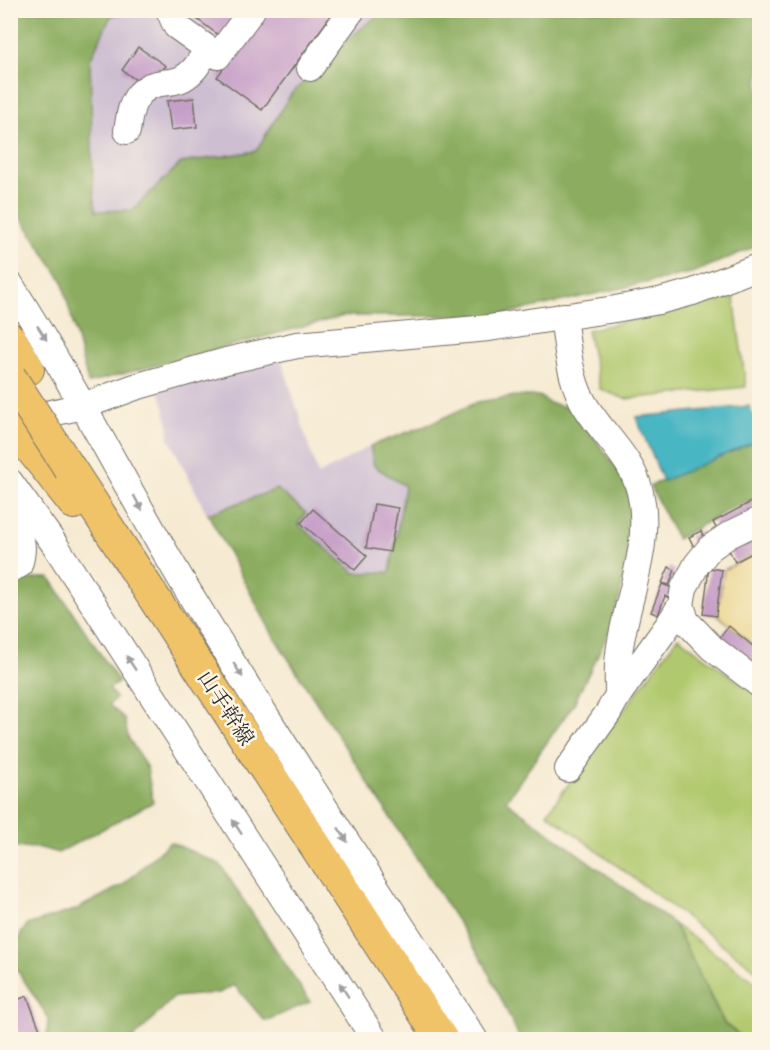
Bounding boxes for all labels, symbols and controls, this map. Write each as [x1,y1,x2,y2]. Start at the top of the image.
one-way arrow [36,325,48,341]
one-way arrow [132,495,142,512]
one-way arrow [125,656,137,672]
one-way arrow [232,662,244,678]
street label: 山手幹線 [191,665,261,751]
one-way arrow [232,819,243,835]
one-way arrow [338,826,349,843]
one-way arrow [338,982,349,999]

